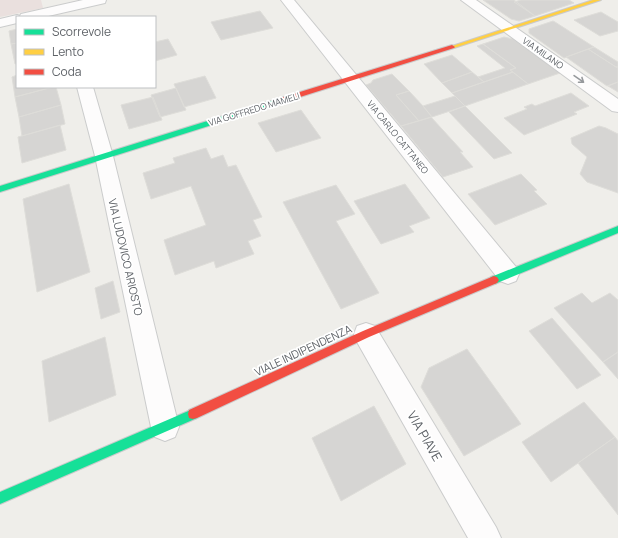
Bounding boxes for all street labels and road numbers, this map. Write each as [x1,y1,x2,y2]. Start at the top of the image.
street label: VIA MILANO [520,34,567,72]
street label: VIA GOFFREDO MAMELI [207,89,301,129]
street label: VIA CARLO CATTANEO [364,97,432,177]
street label: VIA LUDOVICO ARIOSTO [105,197,147,317]
street label: VIALE INDIPENDENZA [252,321,354,379]
street label: VIA PIAVE [403,408,447,464]

